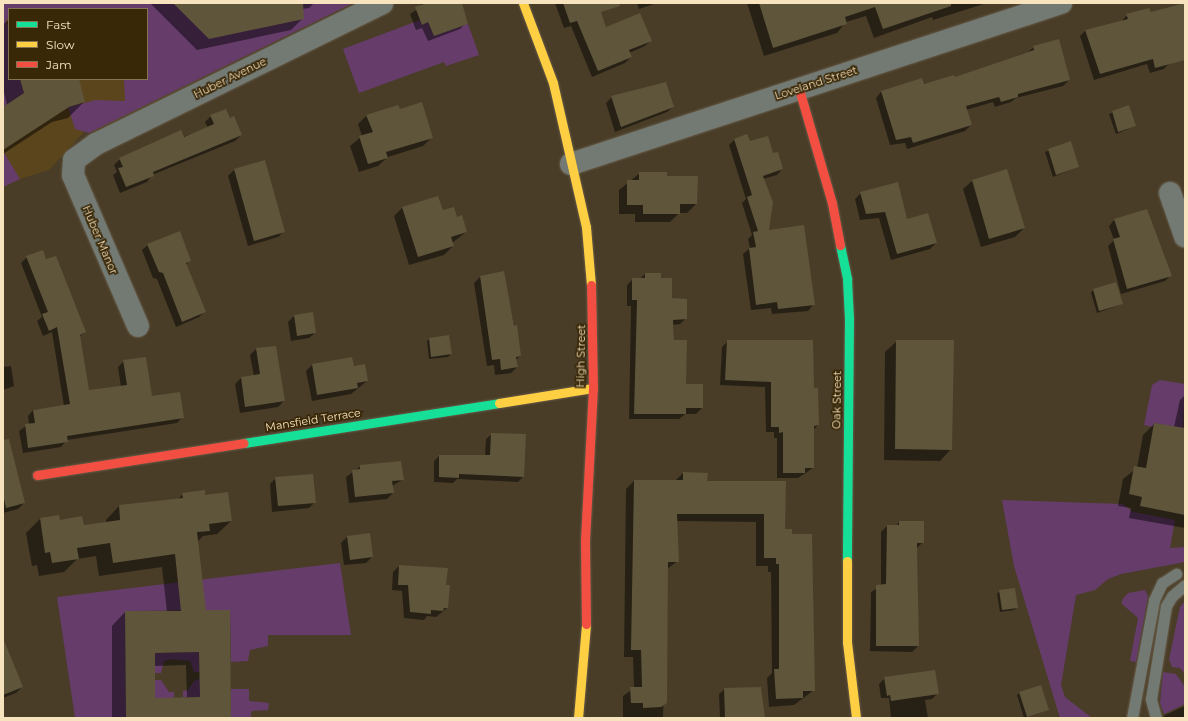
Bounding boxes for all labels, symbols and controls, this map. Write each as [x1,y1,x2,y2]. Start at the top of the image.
legend [8,8,148,80]
text: Fast [46,17,71,32]
text: Slow [46,37,75,52]
street label: Huber Avenue [191,55,269,101]
text: Jam [46,57,72,72]
street label: Loveland Street [773,63,859,103]
street label: Huber Manor [80,204,120,276]
street label: High Street [574,324,588,388]
street label: Oak Street [830,371,844,429]
street label: Mansfield Terrace [264,406,362,434]

